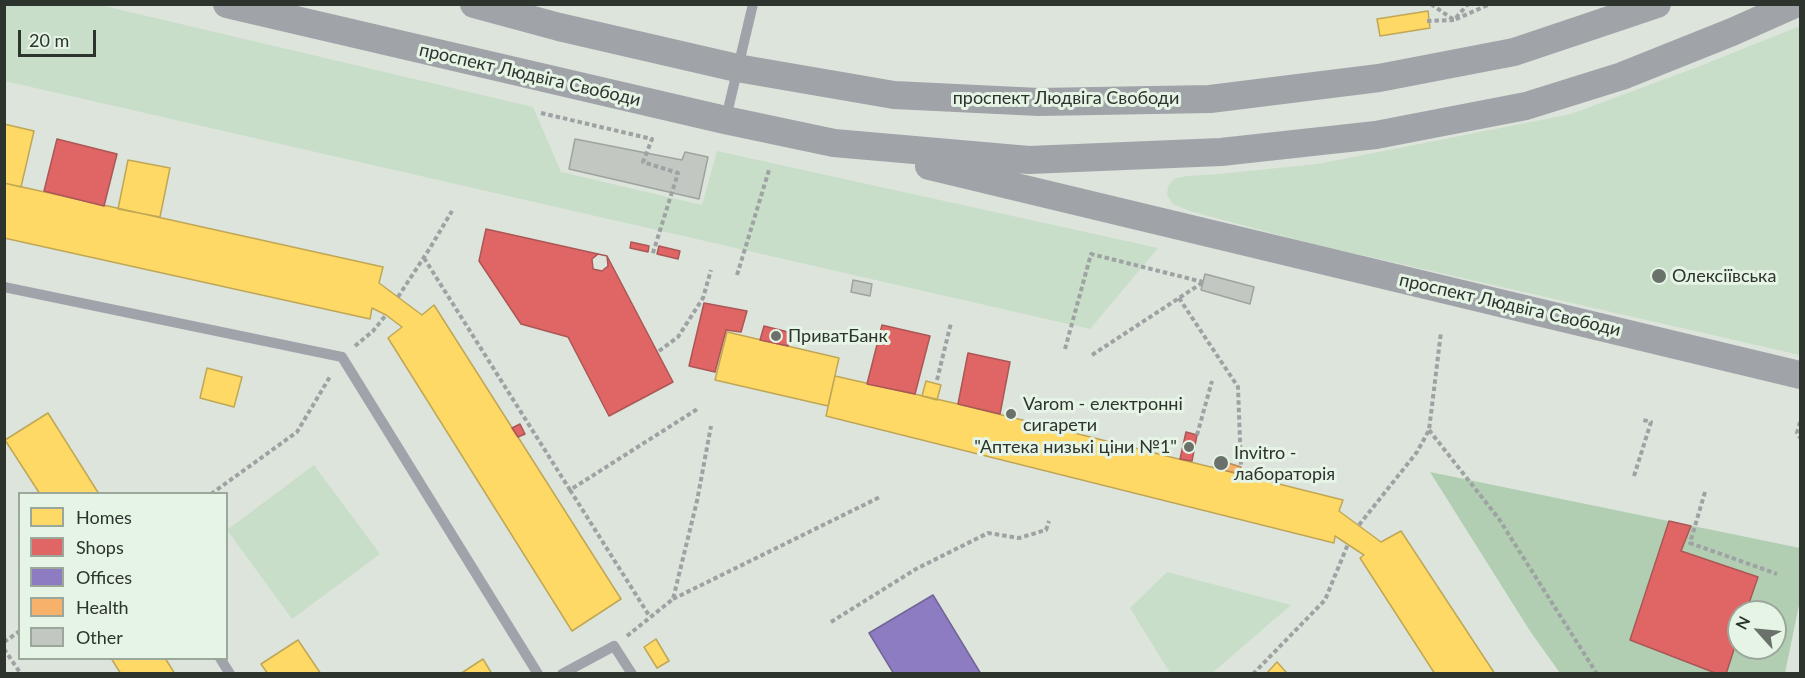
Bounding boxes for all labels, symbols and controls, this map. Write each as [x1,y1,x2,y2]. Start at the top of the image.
scale bar [21,18,99,56]
text: 20 m [29,29,69,51]
street label: проспект Людвіга Свободи [417,39,643,111]
street label: проспект Людвіга Свободи [953,87,1179,109]
place label: Олексіївська [1672,265,1776,287]
marker: Олексіївська [1650,267,1668,285]
street label: проспект Людвіга Свободи [1397,269,1623,341]
place label: ПриватБанк [788,325,888,347]
marker: ПриватБанк [769,329,783,343]
place label: Varom - електронні сигарети [1023,393,1183,436]
marker: Varom - електронні сигарети [1004,407,1018,421]
place label: "Аптека низькі ціни №1" [974,436,1177,458]
marker: "Аптека низькі ціни №1" [1182,440,1196,454]
place label: Invitro - лабораторія [1234,442,1335,484]
marker: Invitro - лабораторія [1212,454,1230,472]
legend [18,492,228,660]
text: Homes [76,506,132,528]
text: Shops [76,536,124,558]
text: Offices [76,566,132,588]
text: Health [76,596,129,618]
north arrow [1727,600,1787,660]
text: N [1731,613,1754,632]
text: Other [76,626,123,648]

